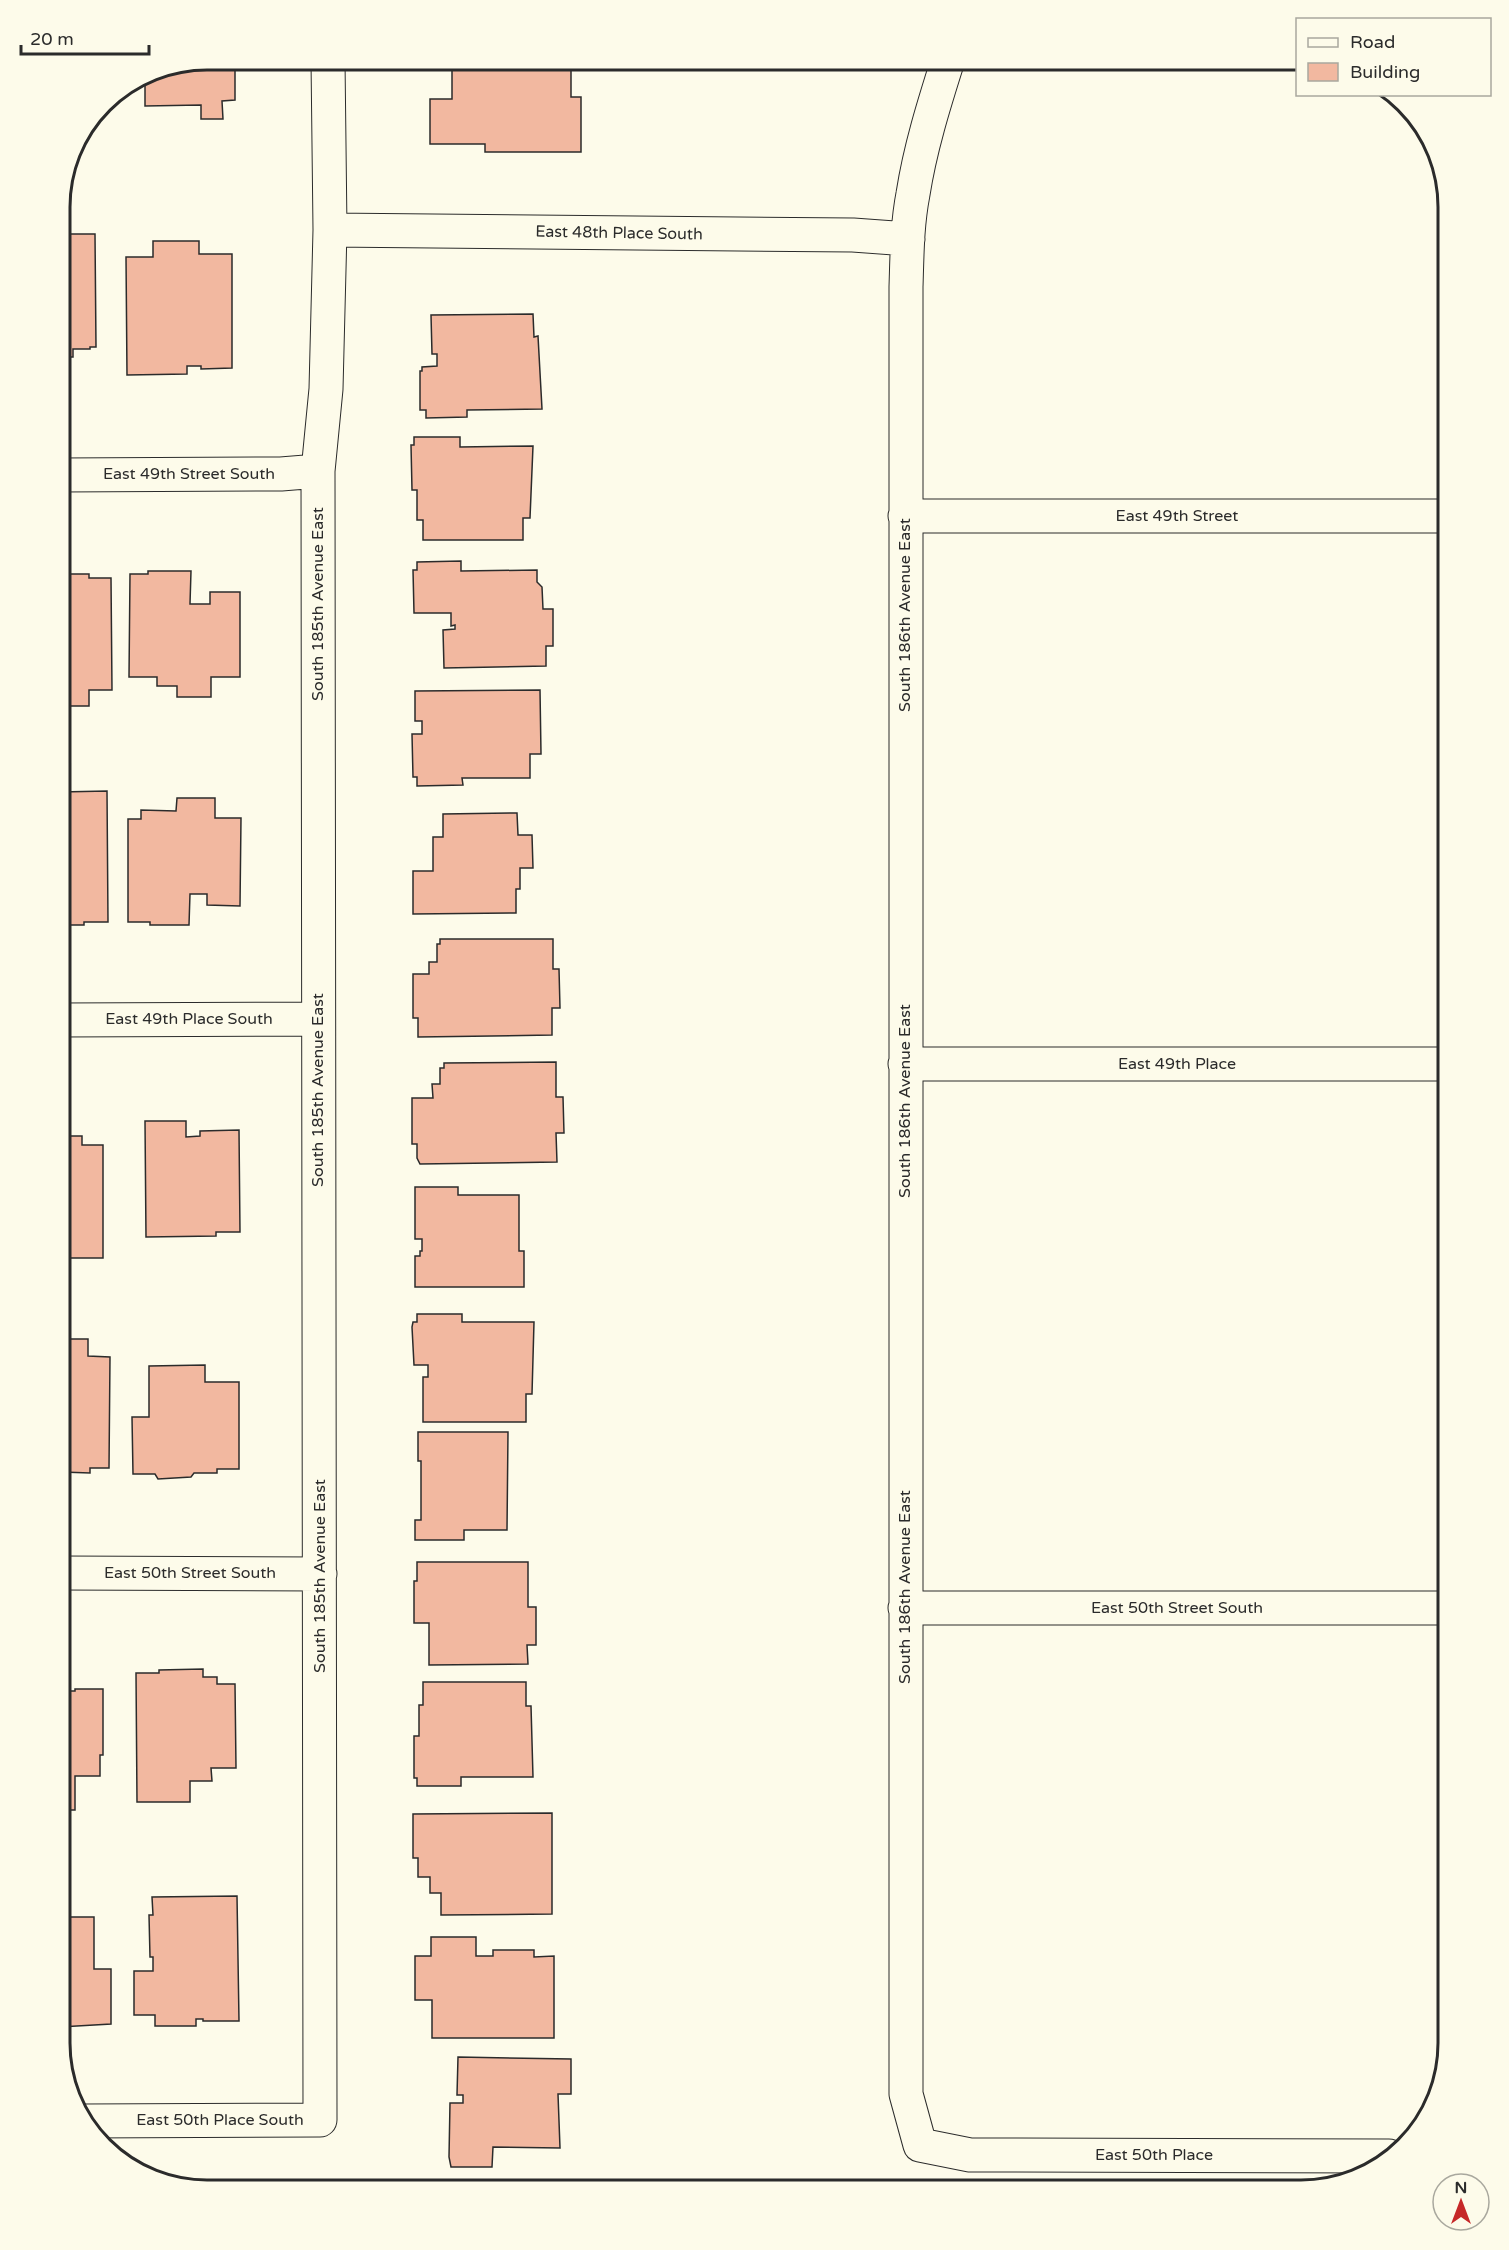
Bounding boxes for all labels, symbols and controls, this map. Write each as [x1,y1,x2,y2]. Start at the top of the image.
scale bar [21,18,148,56]
legend [1296,18,1491,96]
text: 20 m [30,28,74,50]
text: Road [1350,31,1395,53]
text: Building [1350,61,1420,83]
street label: East 48th Place South [535,222,703,244]
street label: East 49th Street South [103,464,275,484]
street label: East 49th Street [1116,506,1238,526]
street label: South 185th Avenue East [308,507,328,701]
street label: South 186th Avenue East [895,518,915,712]
street label: South 185th Avenue East [308,993,328,1187]
street label: South 186th Avenue East [895,1004,915,1198]
street label: East 49th Place South [105,1009,273,1029]
street label: East 49th Place [1118,1054,1236,1074]
street label: South 185th Avenue East [310,1479,330,1673]
street label: South 186th Avenue East [895,1490,915,1684]
street label: East 50th Street South [104,1563,276,1583]
street label: East 50th Street South [1091,1598,1263,1618]
street label: East 50th Place South [136,2110,304,2130]
street label: East 50th Place [1095,2145,1213,2165]
north arrow [1431,2172,1491,2232]
text: N [1455,2178,1467,2198]

